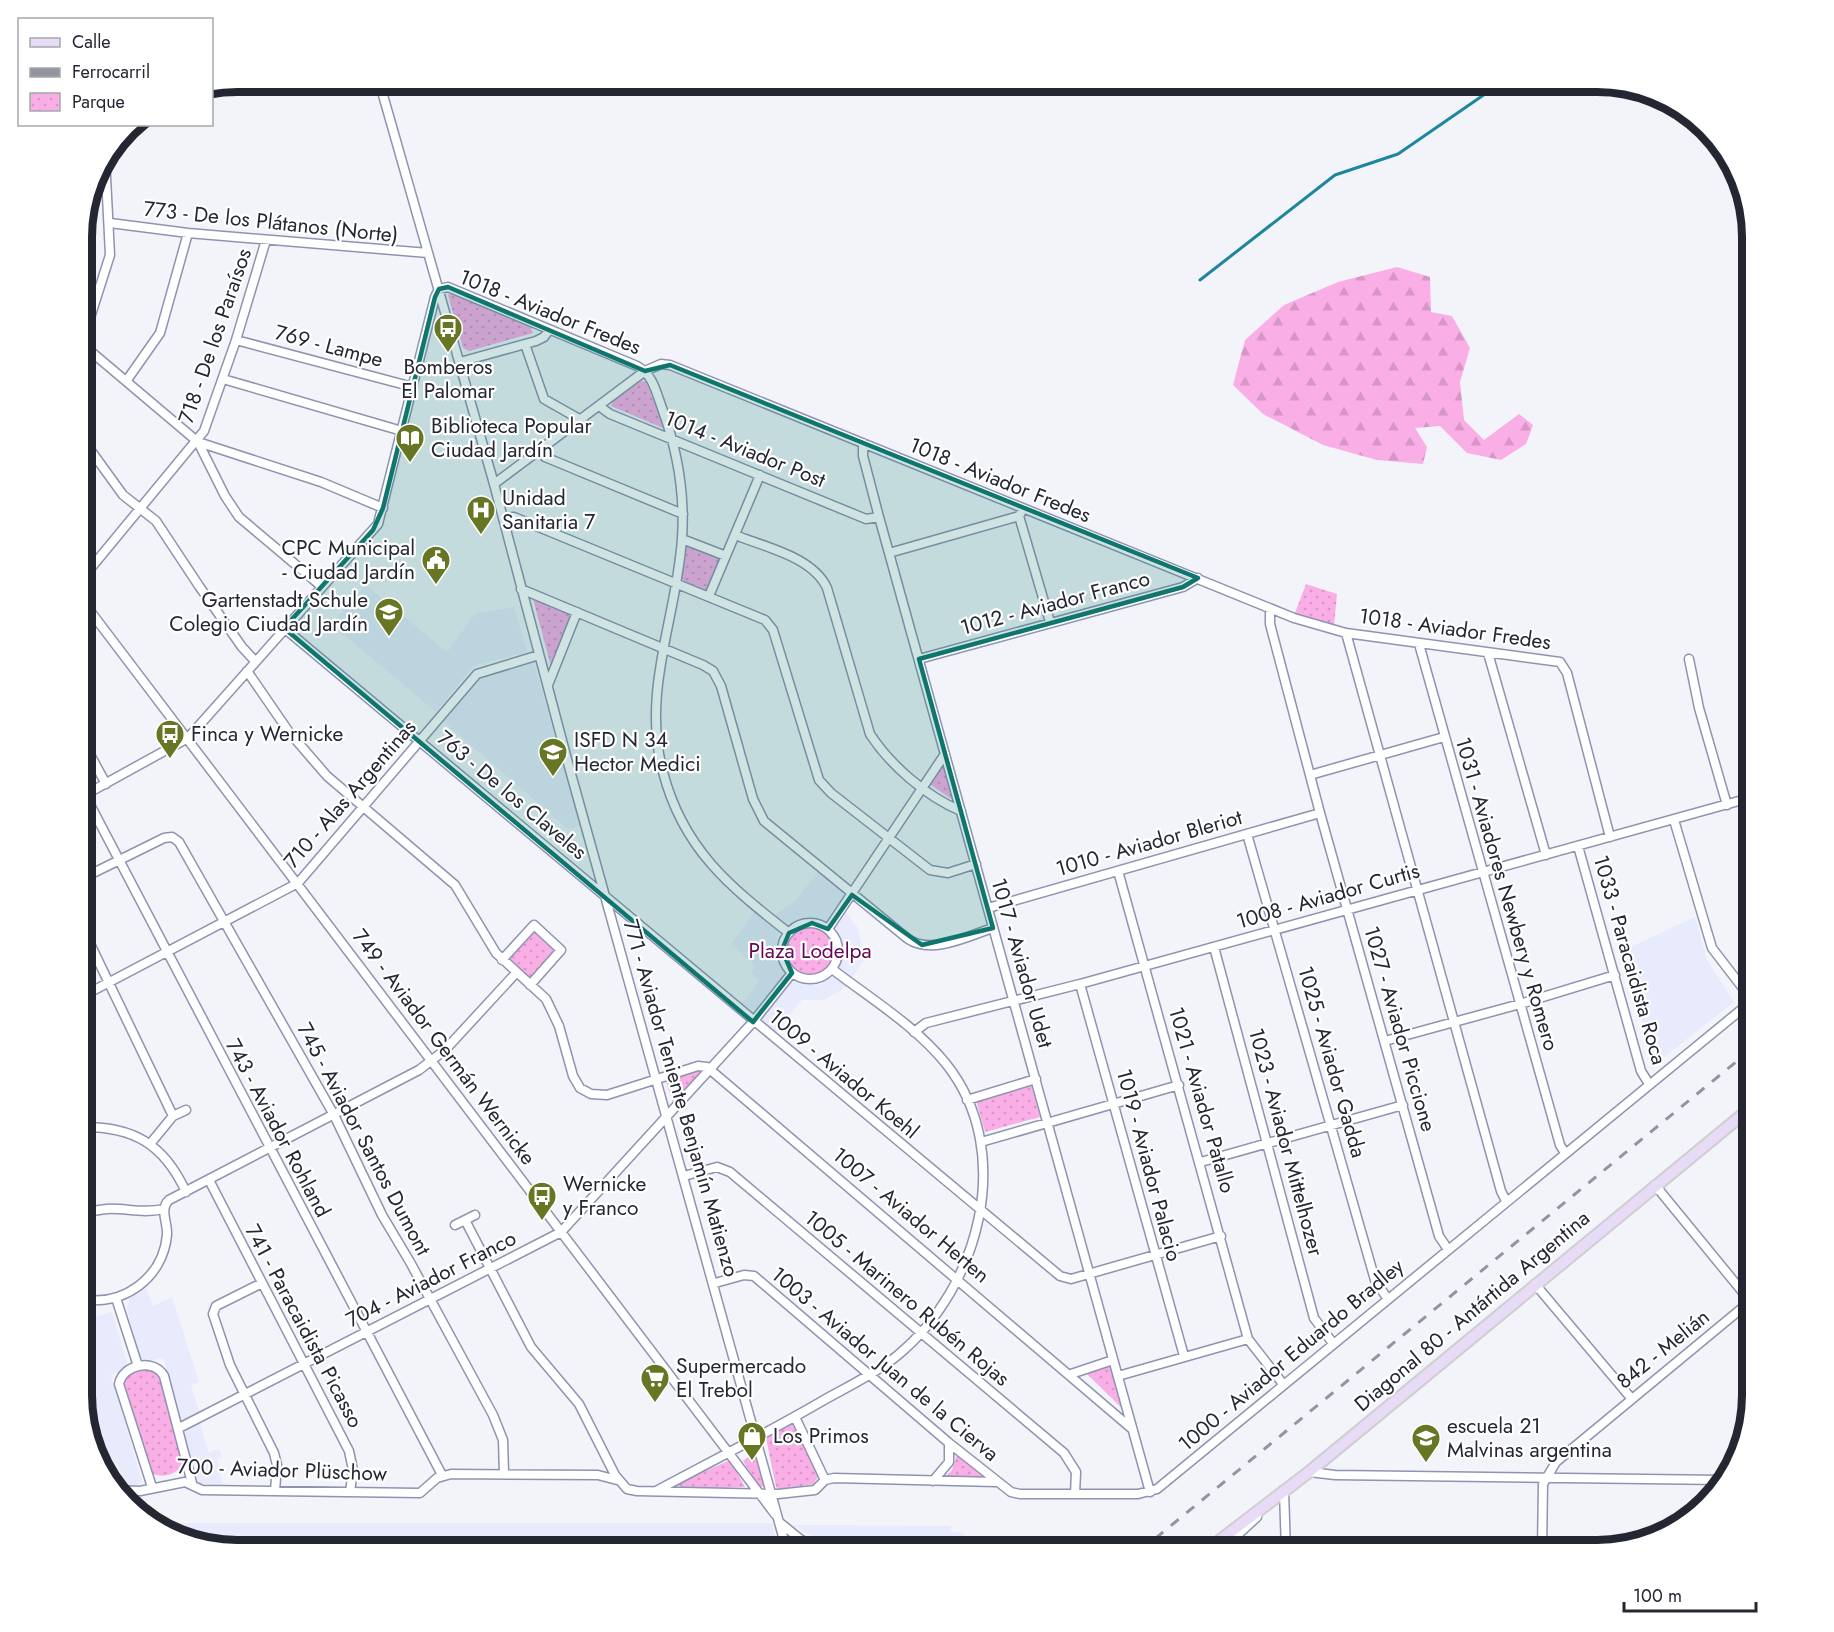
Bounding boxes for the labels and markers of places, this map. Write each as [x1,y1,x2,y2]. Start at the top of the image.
bus stop icon: Bomberos El Palomar [432,312,464,354]
place label: Bomberos El Palomar [401,352,496,406]
place label: Biblioteca Popular Ciudad Jardín [431,411,592,465]
library icon: Biblioteca Popular Ciudad Jardín [394,422,426,464]
place label: Unidad Sanitaria 7 [502,483,595,537]
hospital icon: Unidad Sanitaria 7 [465,494,497,536]
place label: CPC Municipal - Ciudad Jardín [282,533,415,587]
public building icon: CPC Municipal - Ciudad Jardín [420,544,452,586]
place label: Gartenstadt Schule Colegio Ciudad Jardín [169,585,368,639]
school or university icon: Gartenstadt Schule Colegio Ciudad Jardín [373,596,405,638]
bus stop icon: Finca y Wernicke [154,718,186,760]
place label: Finca y Wernicke [191,719,344,749]
place label: ISFD N 34 Hector Medici [574,725,701,779]
school or university icon: ISFD N 34 Hector Medici [537,736,569,778]
place label: Wernicke y Franco [563,1169,647,1223]
bus stop icon: Wernicke y Franco [526,1180,558,1222]
place label: Supermercado El Trebol [676,1351,806,1405]
supermarket icon: Supermercado El Trebol [639,1362,671,1404]
place label: escuela 21 Malvinas argentina [1447,1411,1612,1465]
shop icon: Los Primos [736,1420,768,1462]
place label: Los Primos [773,1421,869,1451]
school or university icon: escuela 21 Malvinas argentina [1410,1422,1442,1464]

